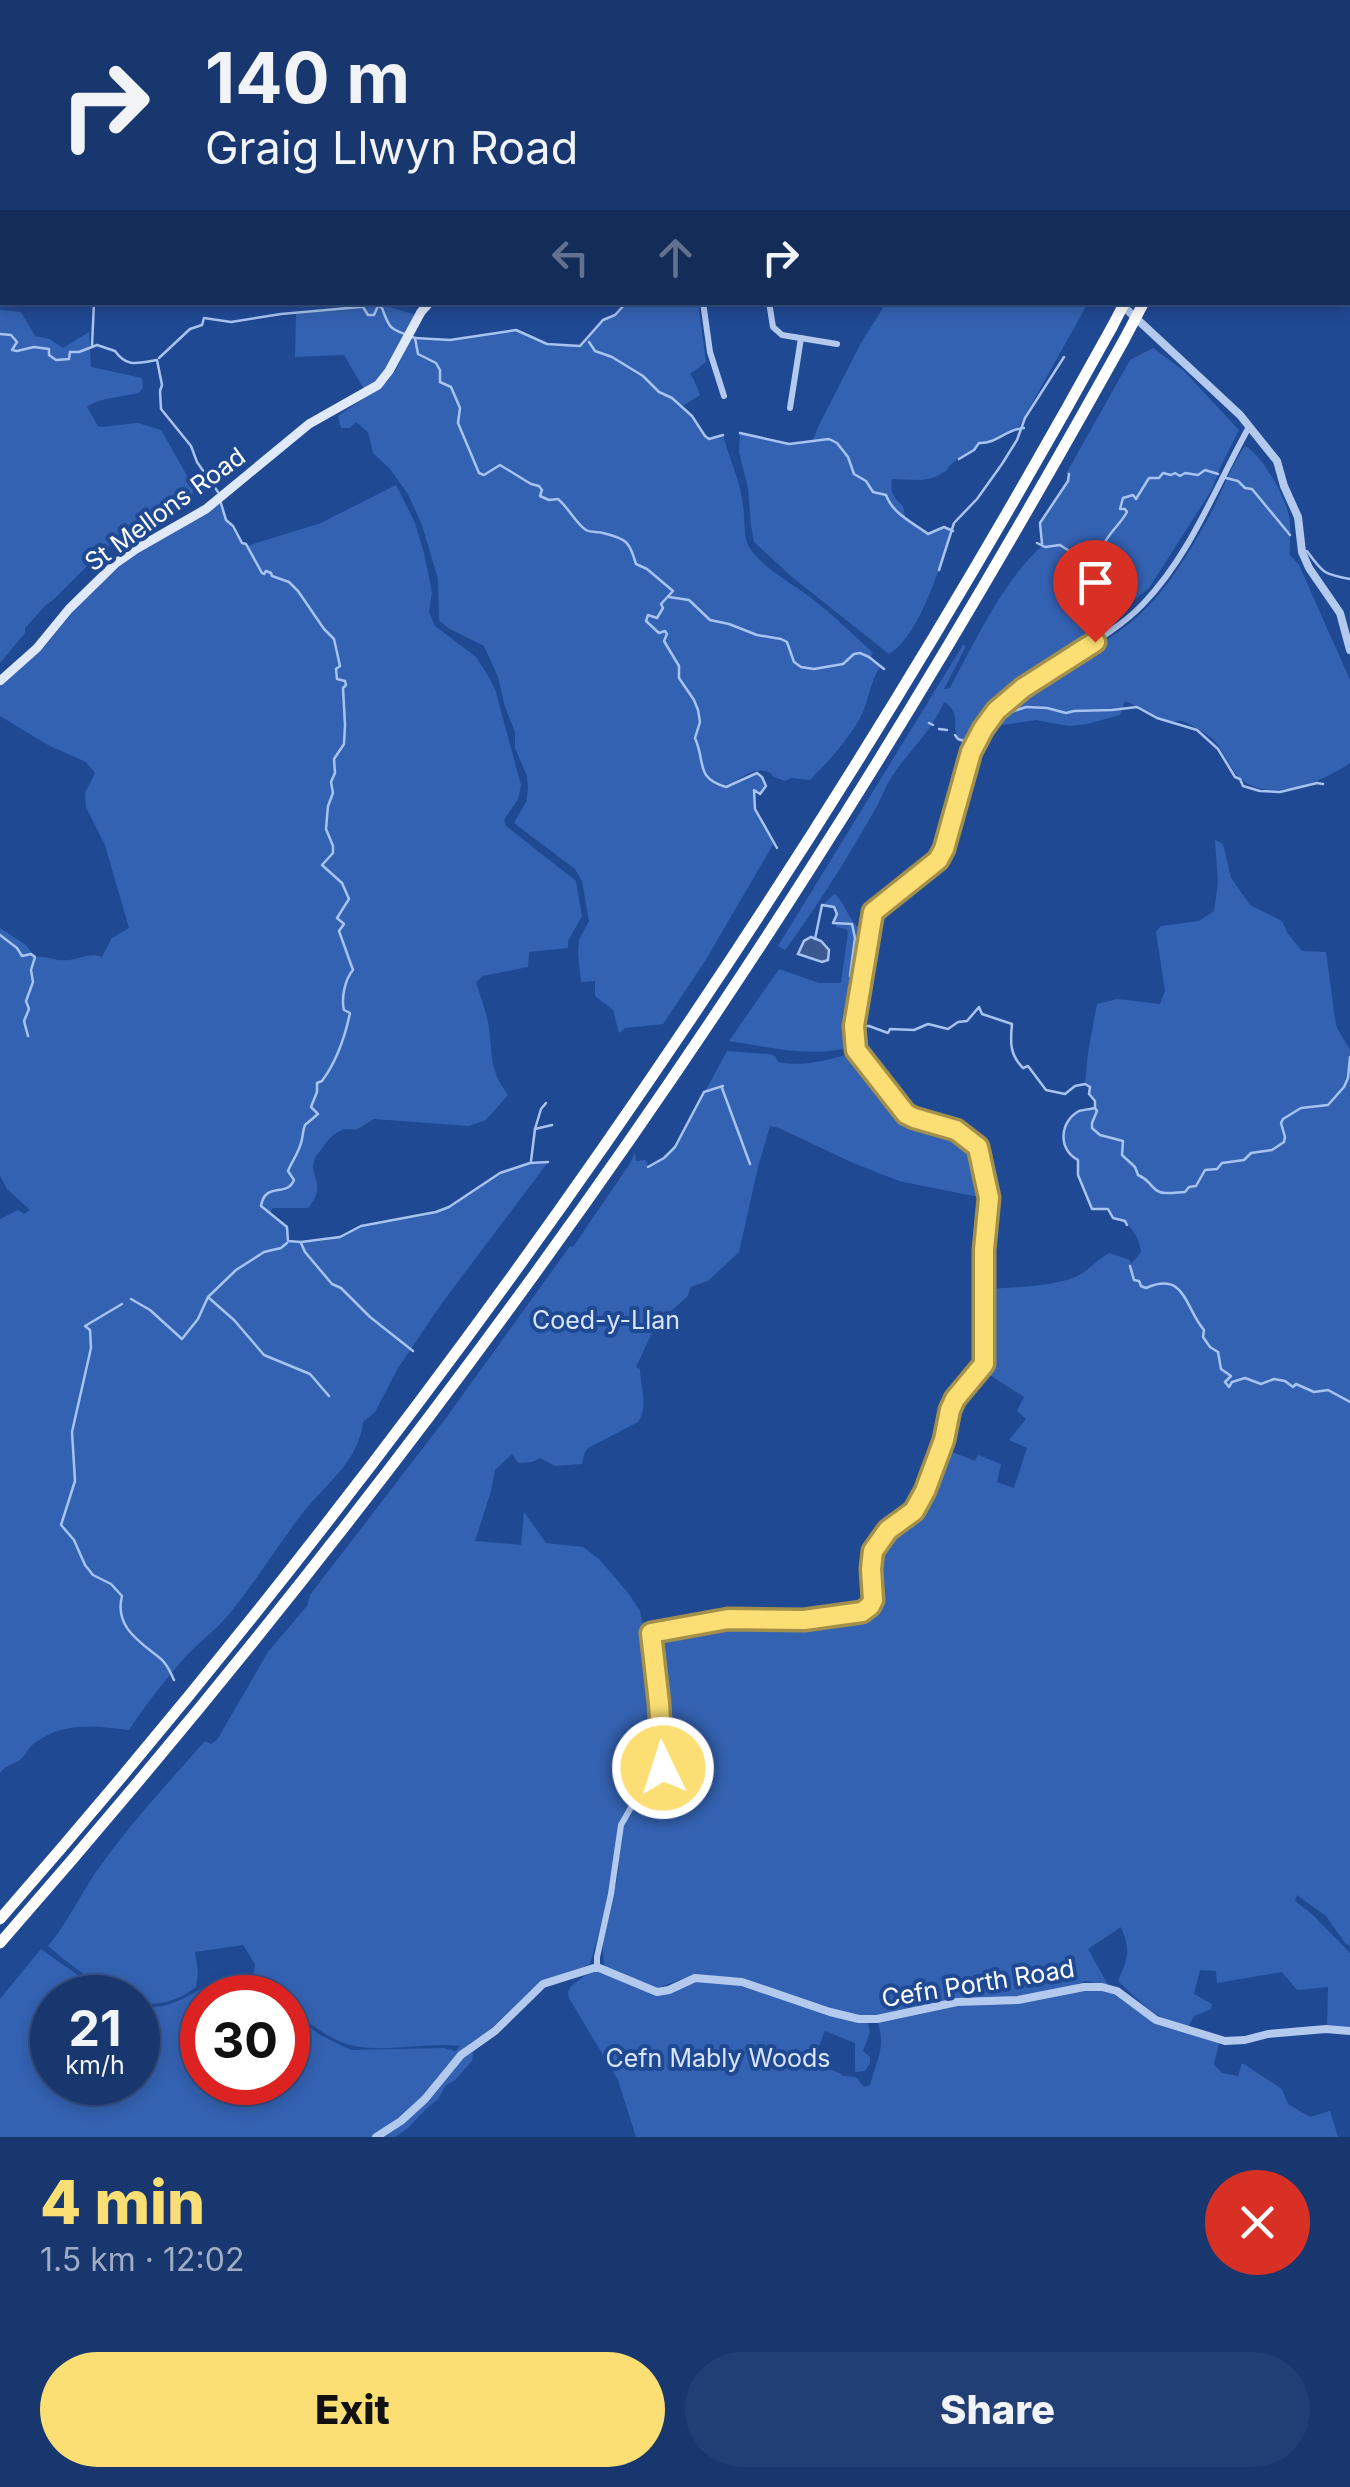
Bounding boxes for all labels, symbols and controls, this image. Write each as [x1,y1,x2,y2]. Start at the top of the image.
text: 140 m [205,35,410,120]
icon: right [40,40,170,170]
text: Graig Llwyn Road [205,120,578,175]
icon: left [543,230,598,285]
icon: ahead [648,230,703,285]
icon: right [753,230,808,285]
street label: St Mellons Road [79,441,251,577]
pin [1053,540,1138,643]
icon: arrive [1068,555,1123,610]
park label: Coed-y-Llan [532,1305,680,1335]
position arrow [611,1716,715,1820]
street label: Cefn Porth Road [879,1953,1077,2013]
speed limit sign: 30 [180,1975,310,2105]
text: 21 [68,1998,122,2058]
park label: Cefn Mably Woods [606,2043,830,2073]
text: km/h [65,2050,125,2080]
text: 4 min [40,2166,205,2238]
button: close [1205,2170,1310,2275]
text: 1.5 km · 12:02 [40,2240,245,2279]
button: Exit [40,2352,665,2467]
button: Share [685,2352,1310,2467]

